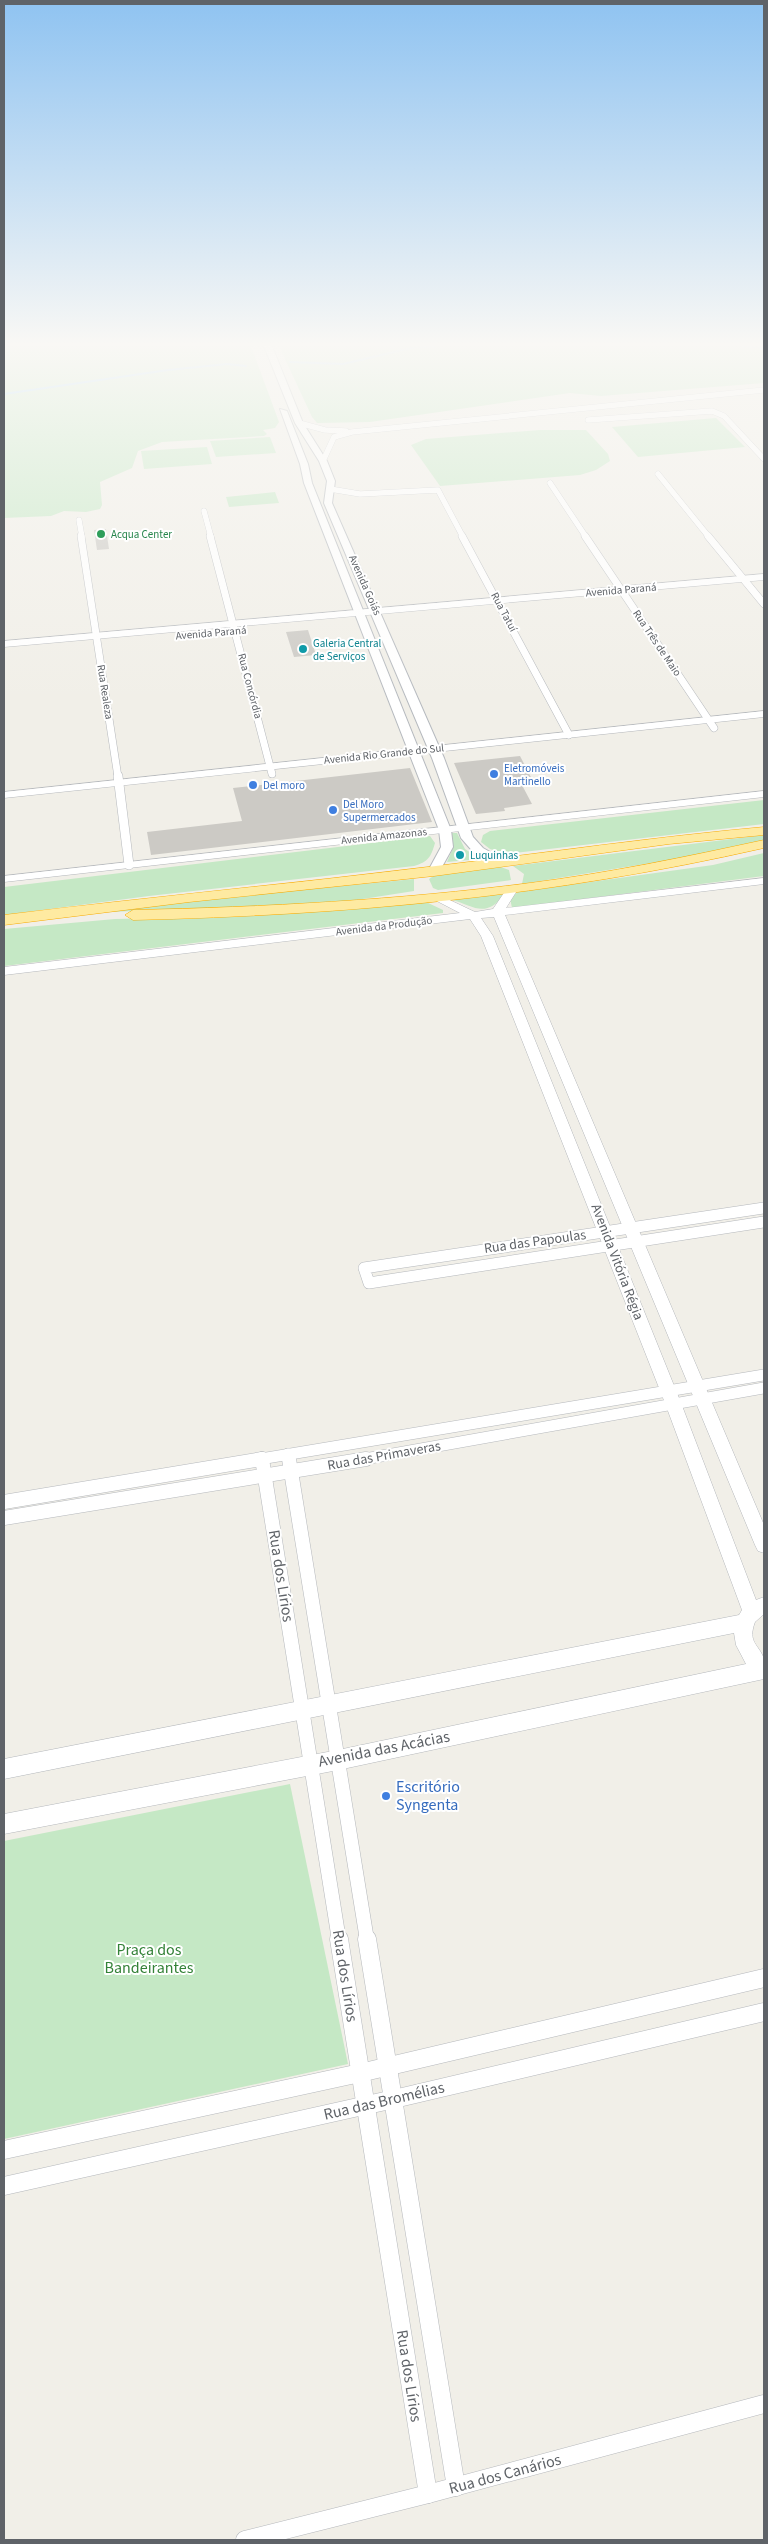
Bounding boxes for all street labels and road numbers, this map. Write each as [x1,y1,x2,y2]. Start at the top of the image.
street label: Avenida Goiás [345,552,385,618]
street label: Avenida Paraná [585,579,657,601]
street label: Rua Tatuí [487,590,521,635]
street label: Rua Três de Maio [629,607,685,679]
street label: Avenida Paraná [175,622,247,644]
street label: Rua Concórdia [234,652,266,720]
street label: Rua Realeza [93,664,117,720]
street label: Avenida Rio Grande do Sul [323,740,445,768]
street label: Avenida Amazonas [340,824,428,848]
street label: Avenida da Produção [335,913,433,939]
street label: Avenida Vitória Régia [586,1201,648,1323]
street label: Rua das Papoulas [483,1225,587,1259]
street label: Rua das Primaveras [326,1436,442,1476]
street label: Rua dos Lírios [263,1528,299,1624]
street label: Avenida das Acácias [316,1725,452,1773]
street label: Rua dos Lírios [327,1928,363,2024]
street label: Rua das Bromélias [321,2076,447,2126]
street label: Rua dos Lírios [391,2328,427,2424]
street label: Rua dos Canários [446,2448,564,2500]

